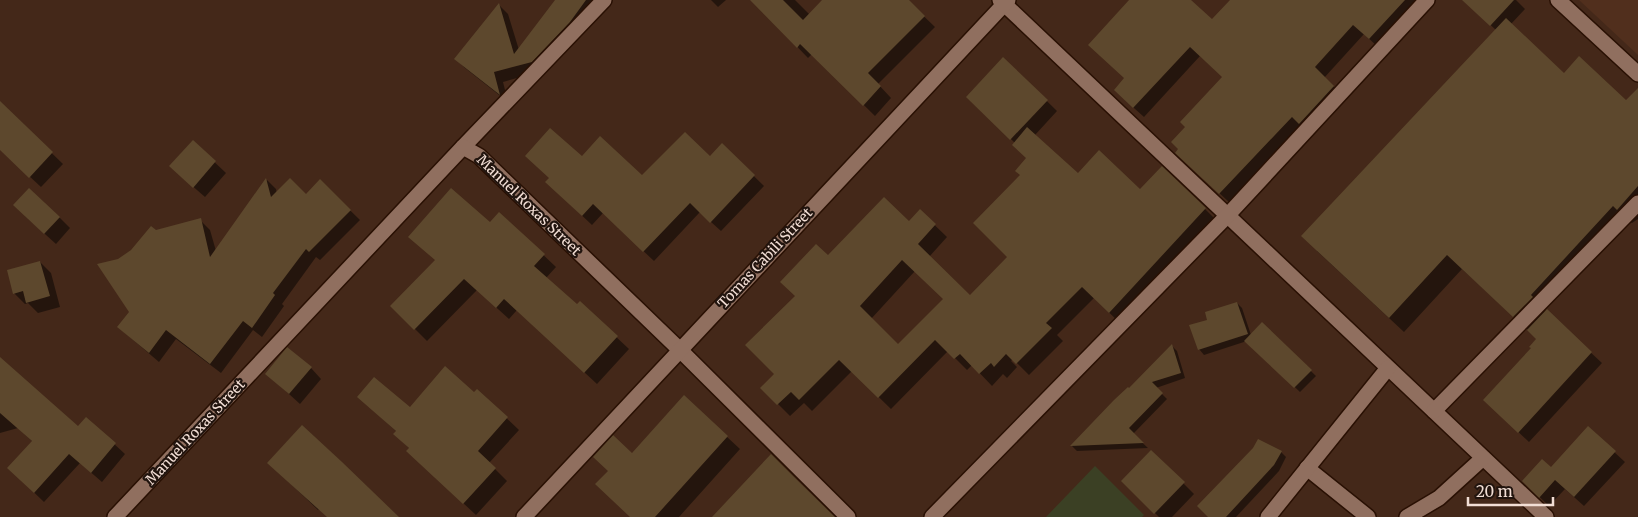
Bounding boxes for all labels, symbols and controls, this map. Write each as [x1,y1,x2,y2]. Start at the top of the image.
street label: Manuel Roxas Street [473,151,585,260]
street label: Tomas Cabili Street [714,204,817,312]
street label: Manuel Roxas Street [141,375,249,488]
scale bar [1468,474,1553,506]
text: 20 m [1476,482,1513,501]

